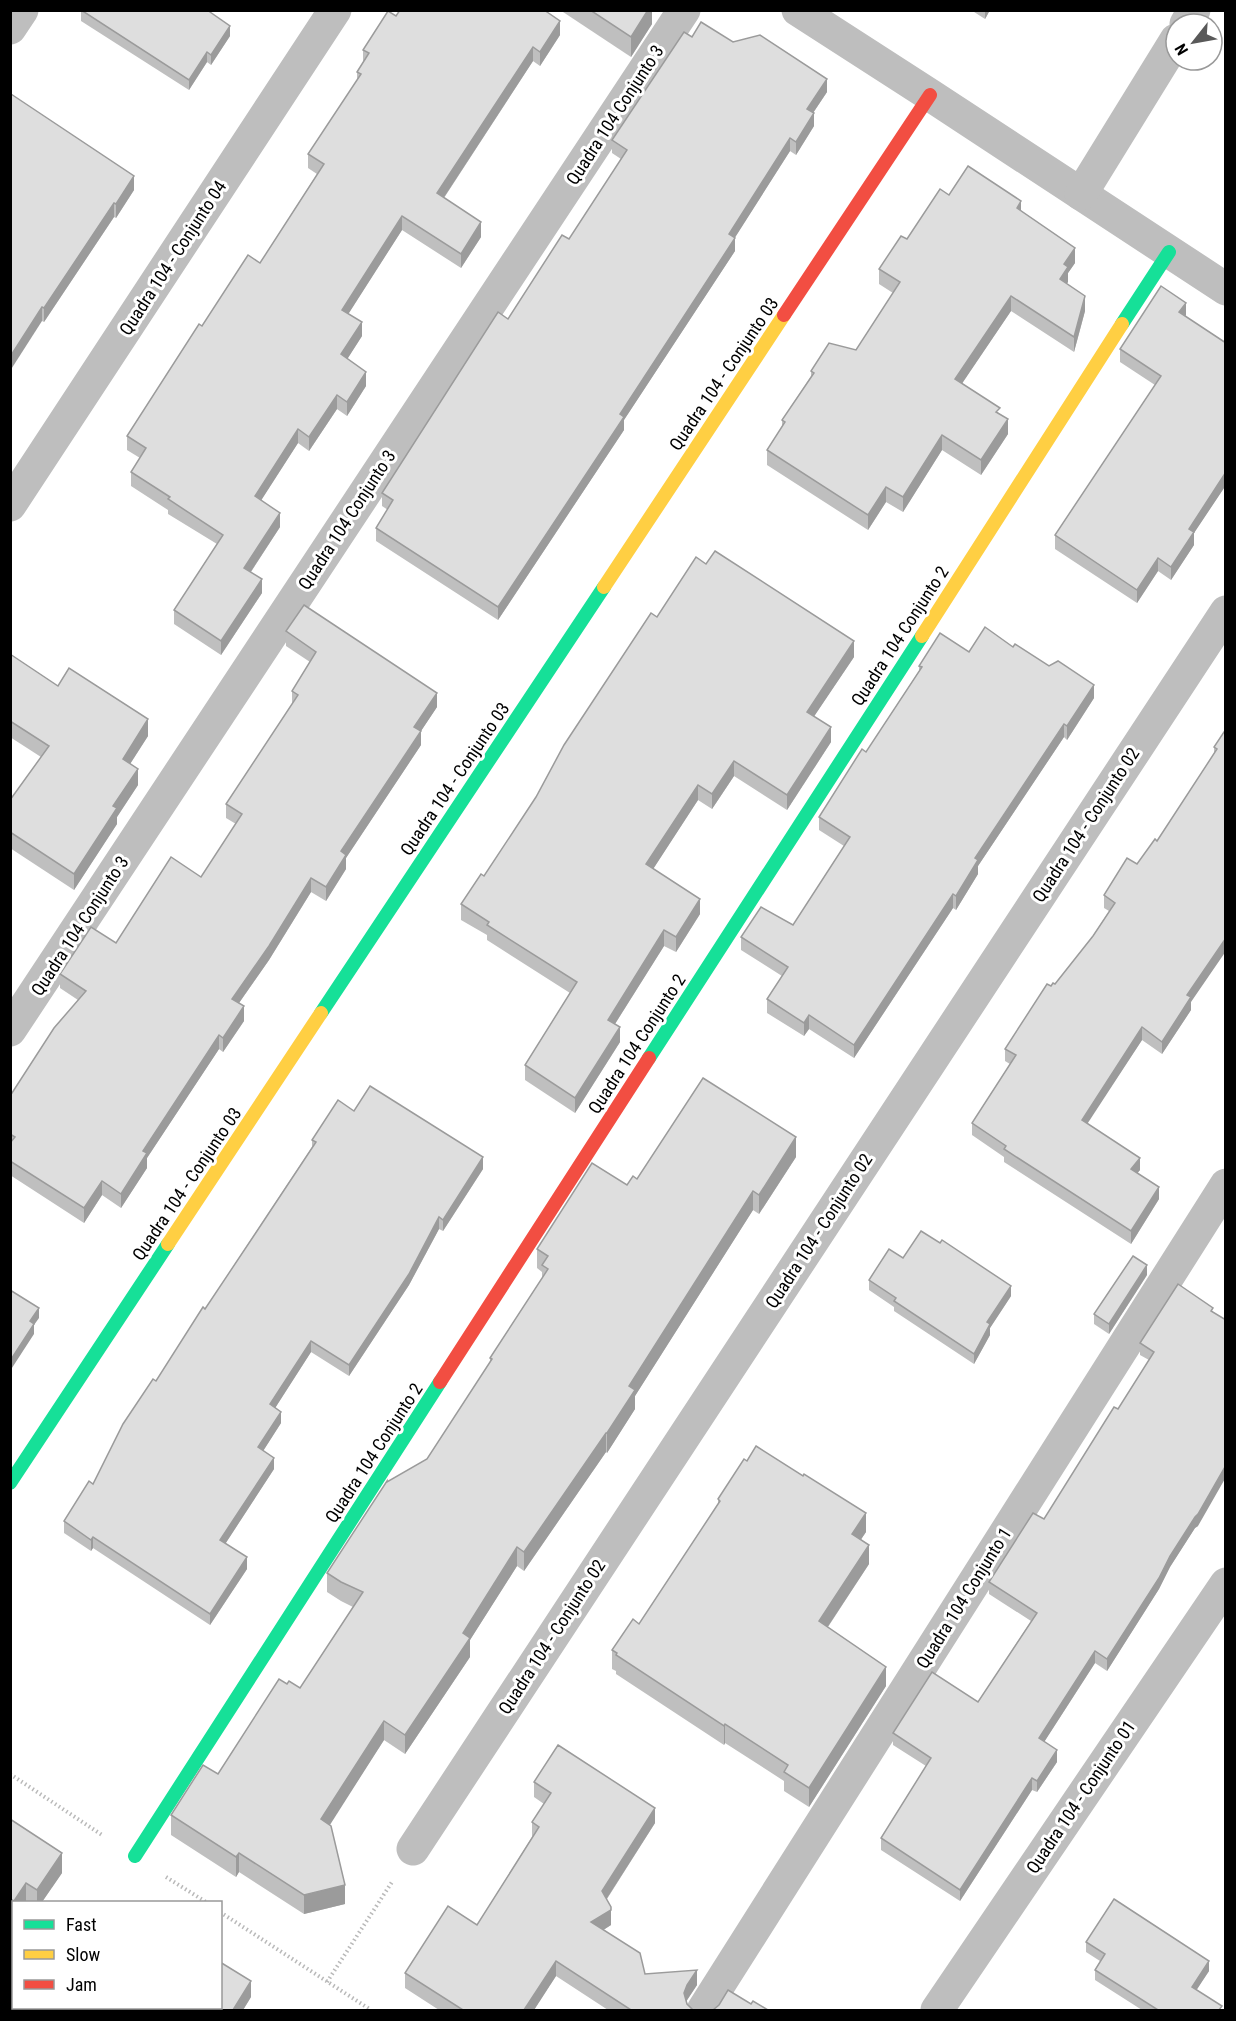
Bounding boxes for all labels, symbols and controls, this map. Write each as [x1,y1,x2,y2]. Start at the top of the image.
north arrow [1164,12,1224,72]
text: N [1171,40,1192,59]
street label: Quadra 104 Conjunto 3 [562,41,668,189]
street label: Quadra 104 - Conjunto 04 [115,176,230,339]
street label: Quadra 104 - Conjunto 03 [665,293,783,454]
street label: Quadra 104 Conjunto 3 [294,446,400,594]
street label: Quadra 104 Conjunto 2 [847,562,953,710]
street label: Quadra 104 - Conjunto 03 [396,698,514,859]
street label: Quadra 104 - Conjunto 02 [1028,743,1143,906]
street label: Quadra 104 Conjunto 3 [27,852,133,1000]
street label: Quadra 104 Conjunto 2 [584,970,690,1118]
street label: Quadra 104 - Conjunto 03 [128,1103,246,1264]
street label: Quadra 104 - Conjunto 02 [761,1149,876,1312]
street label: Quadra 104 Conjunto 2 [321,1379,427,1527]
street label: Quadra 104 Conjunto 1 [912,1523,1016,1672]
street label: Quadra 104 - Conjunto 02 [494,1555,609,1718]
street label: Quadra 104 - Conjunto 01 [1022,1716,1140,1877]
legend [12,1901,222,2009]
text: Fast [66,1914,97,1935]
text: Slow [66,1944,101,1965]
text: Jam [66,1974,97,1995]

